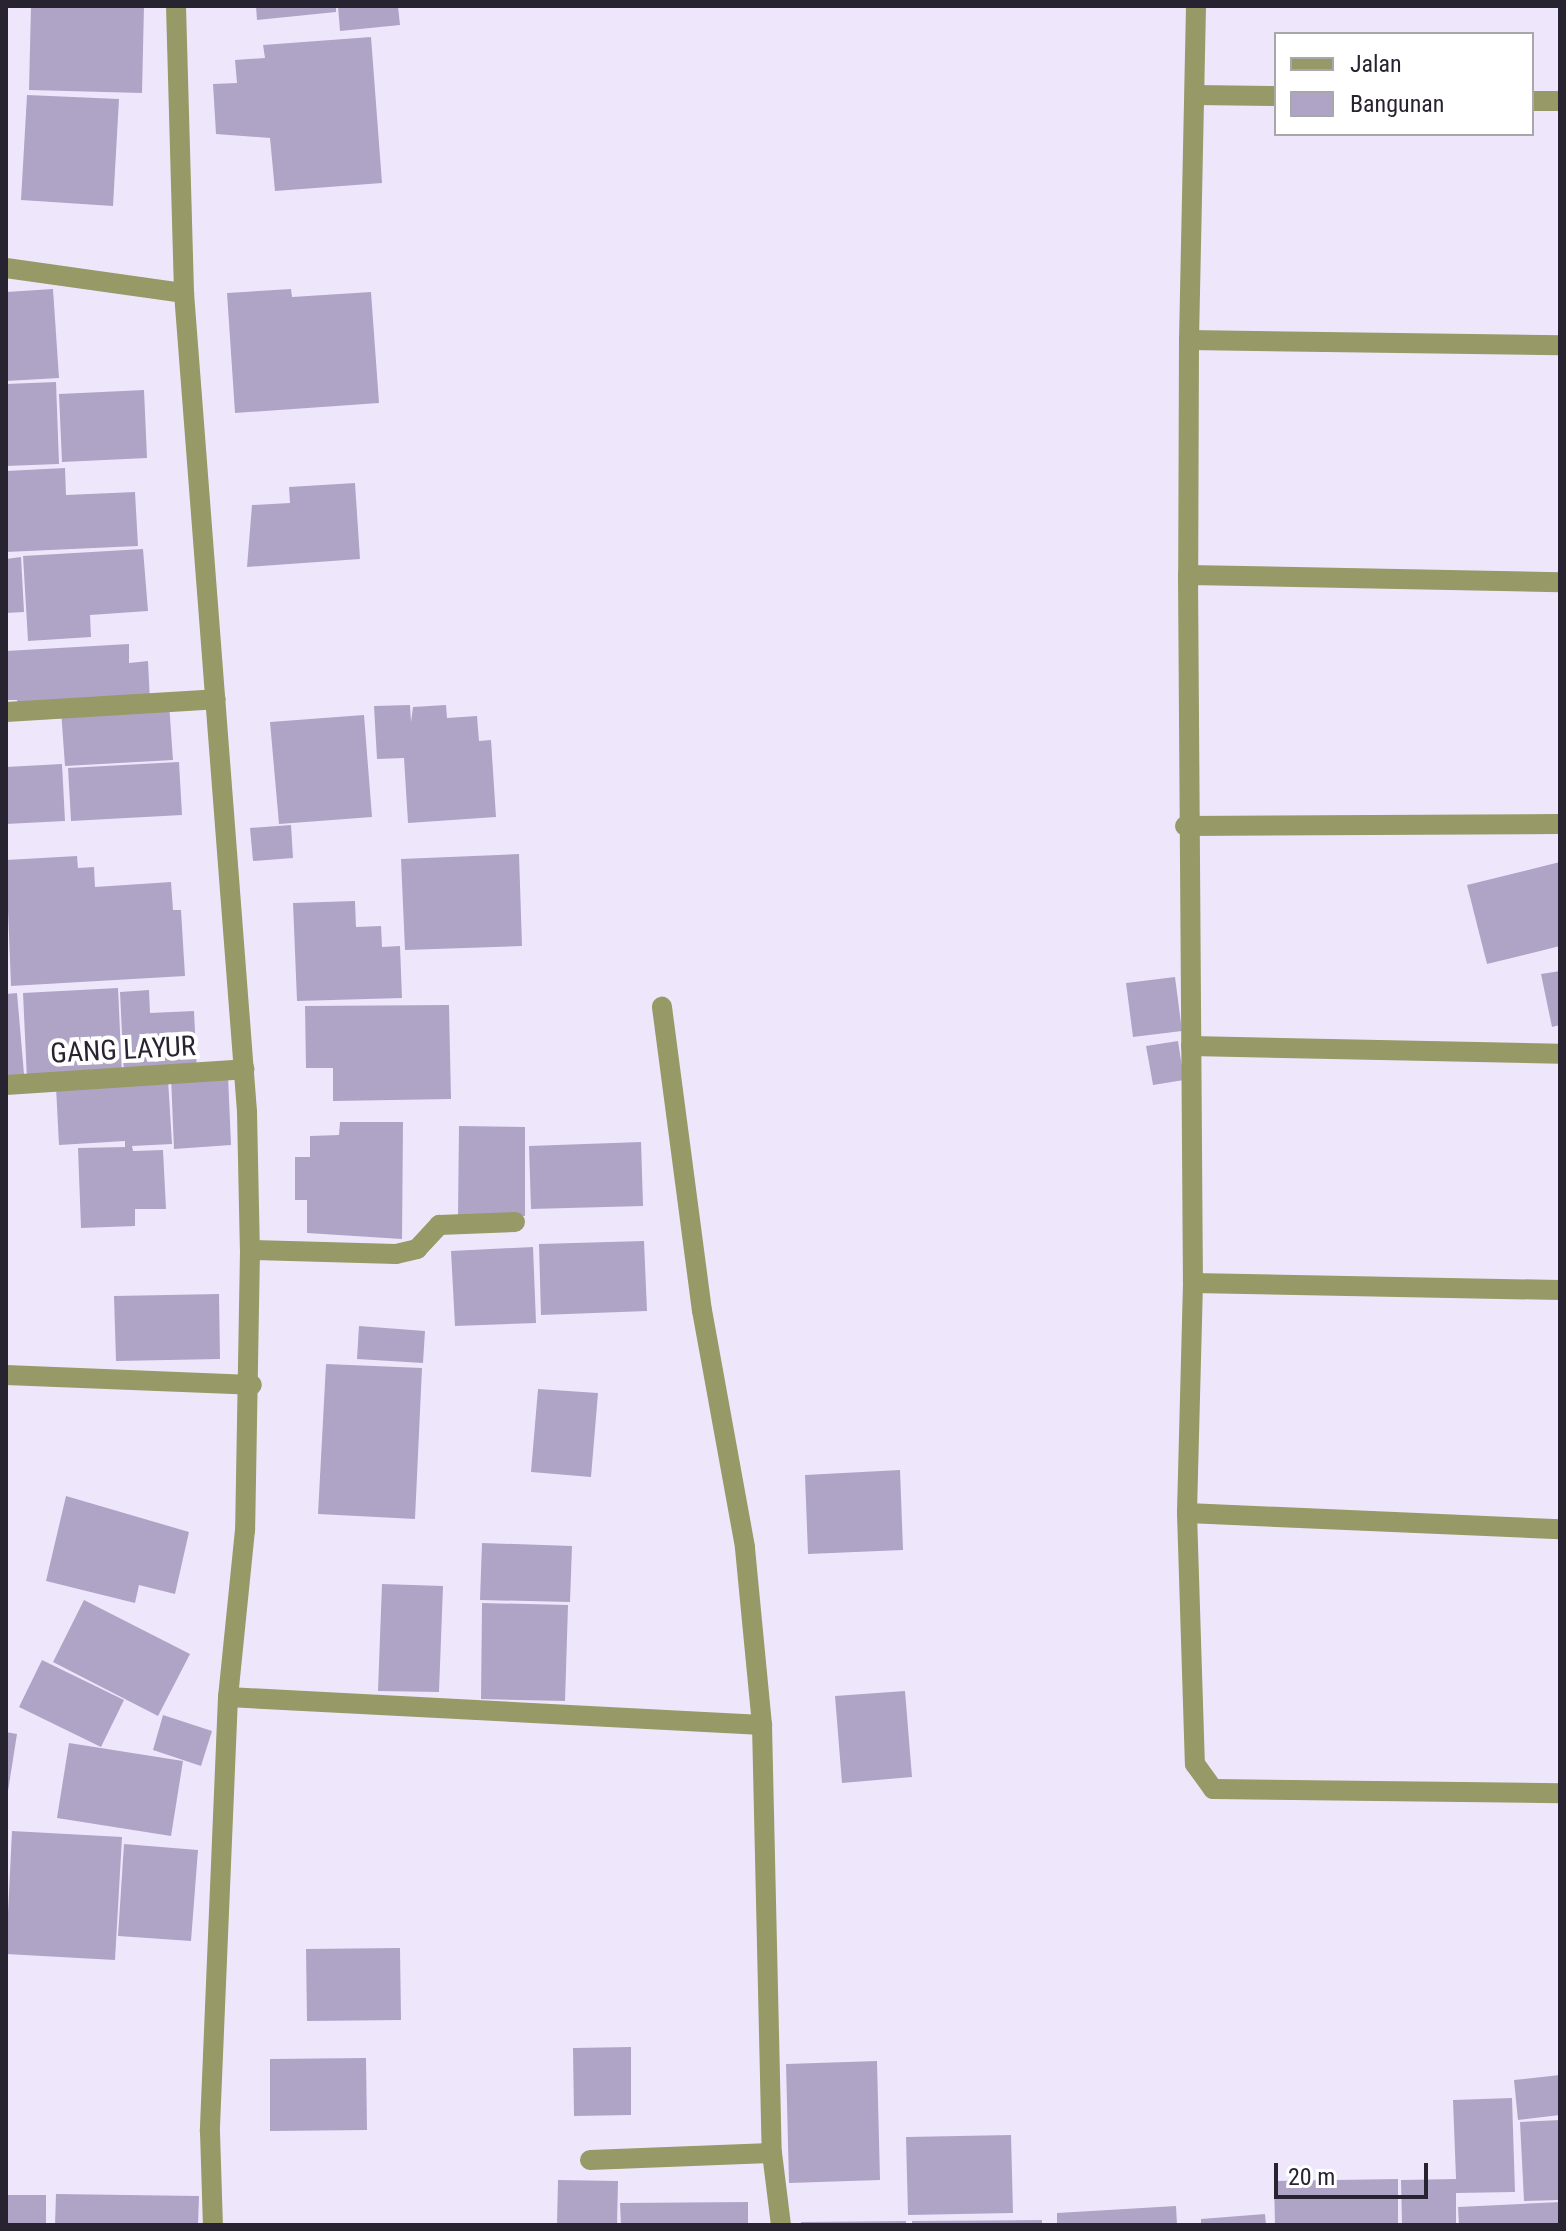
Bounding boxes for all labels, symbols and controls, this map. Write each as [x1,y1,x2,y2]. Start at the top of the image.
legend [1274,32,1534,136]
text: Jalan [1350,50,1402,78]
text: Bangunan [1350,90,1444,118]
street label: GANG LAYUR [50,1029,196,1071]
scale bar [1278,2147,1432,2197]
text: 20 m [1288,2163,1335,2191]

